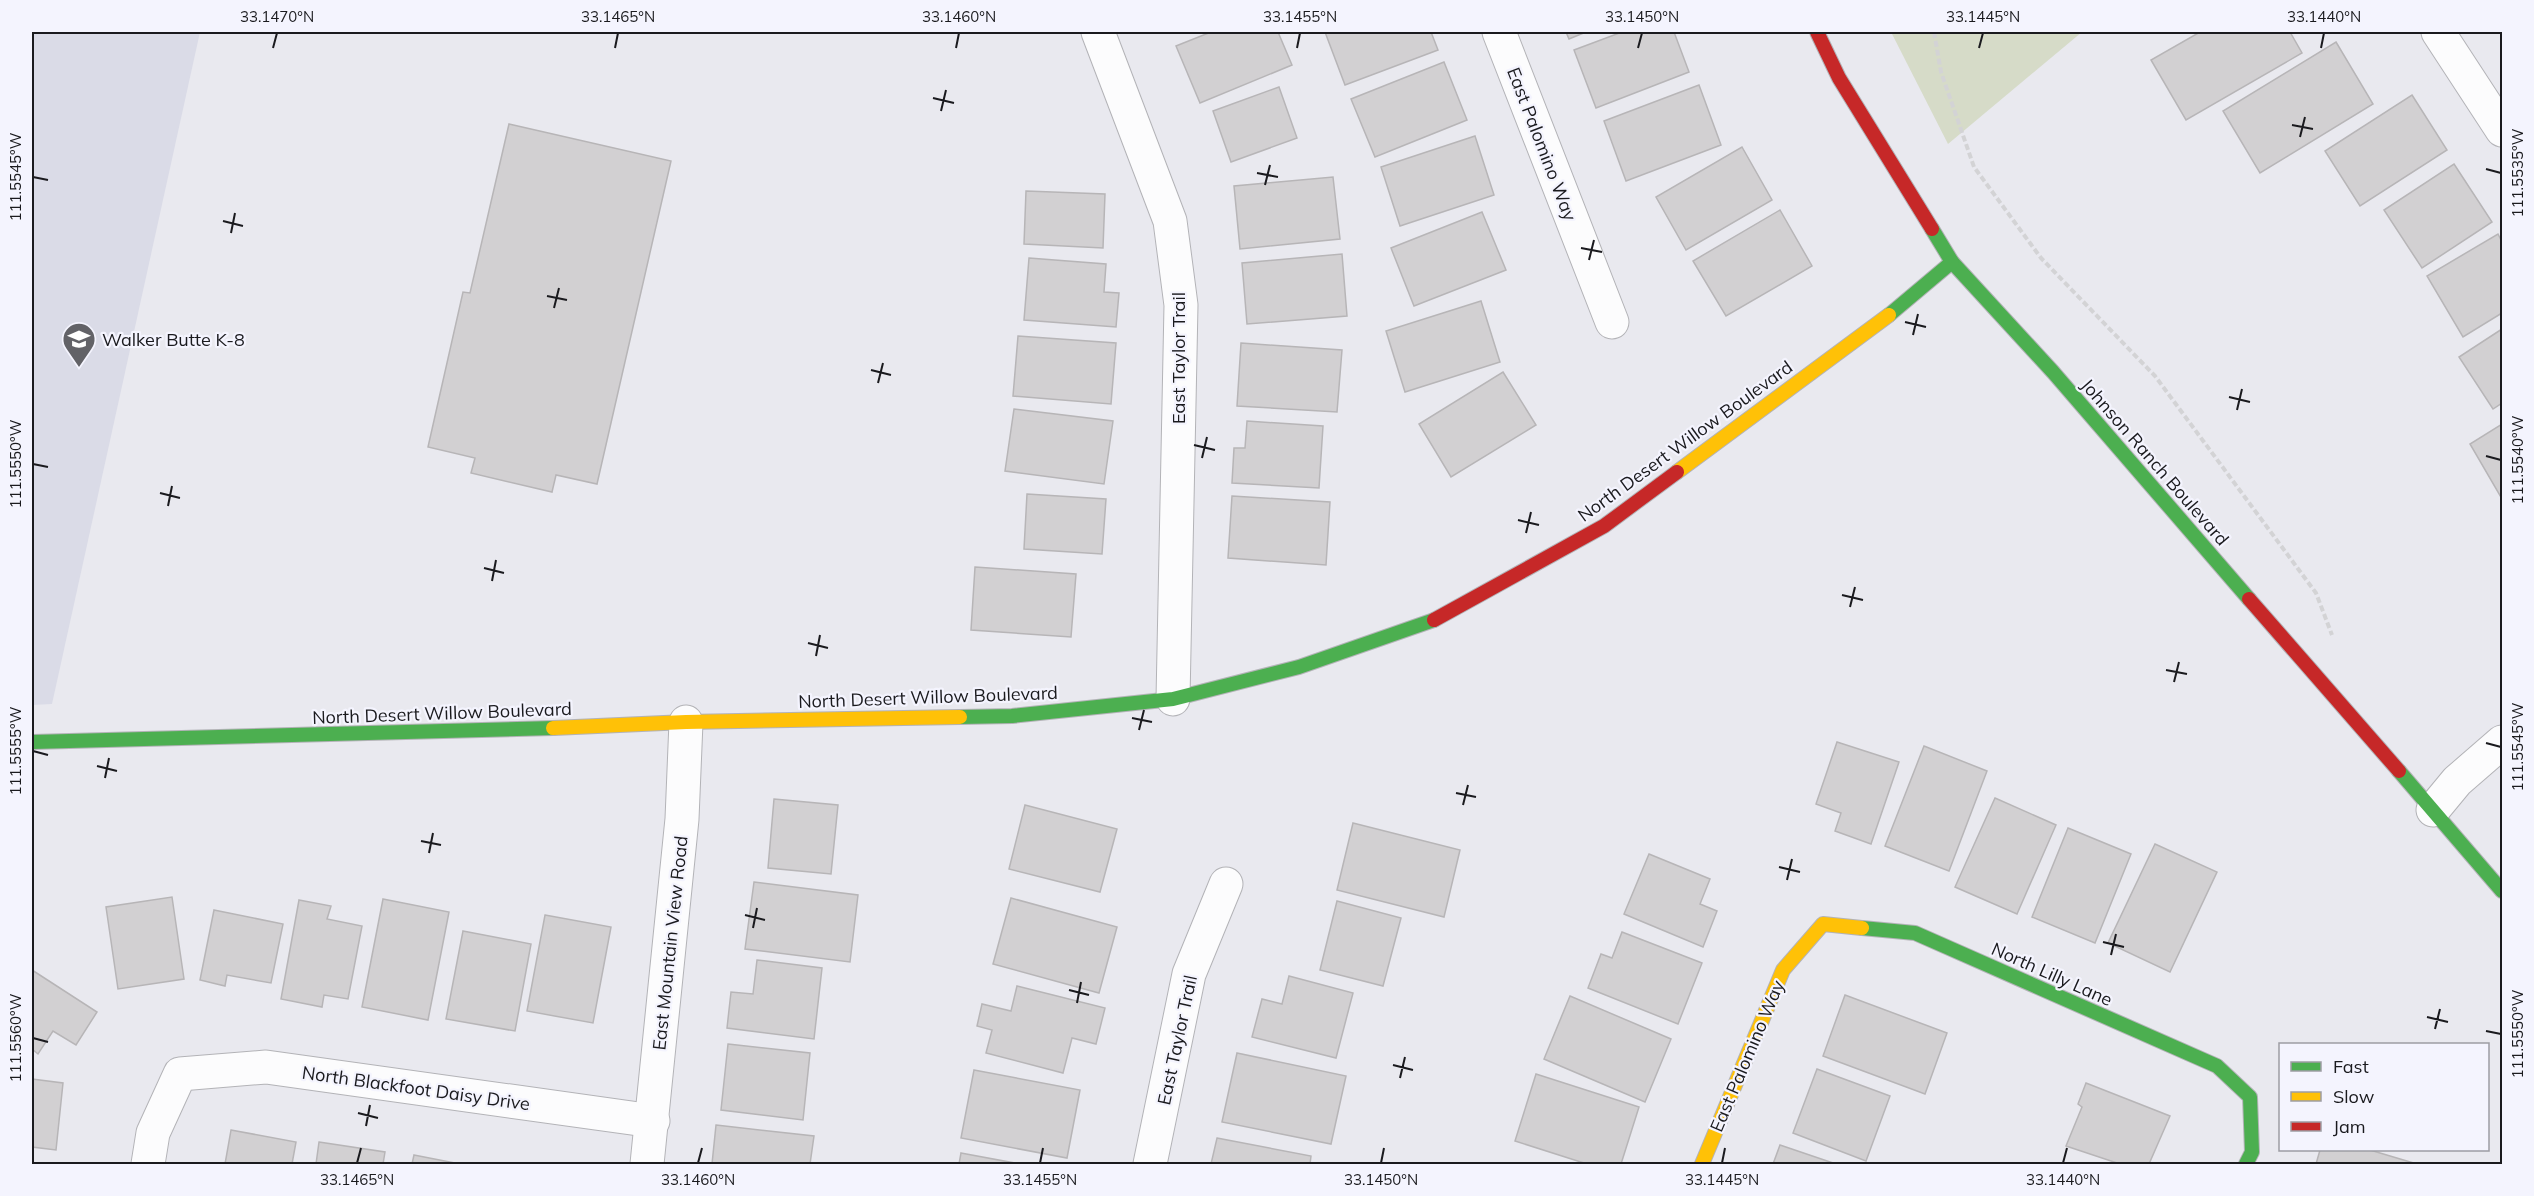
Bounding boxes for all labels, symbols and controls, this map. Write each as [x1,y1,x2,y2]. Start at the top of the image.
text: 33.1470°N [240,7,314,26]
text: 33.1465°N [581,7,655,26]
text: 33.1460°N [922,7,996,26]
text: 33.1455°N [1263,7,1337,26]
text: 33.1450°N [1605,7,1679,26]
text: 33.1445°N [1946,7,2020,26]
text: 33.1440°N [2287,7,2361,26]
street label: East Palomino Way [1502,64,1582,224]
text: 111.5535°W [2508,128,2527,217]
text: 111.5545°W [6,132,25,221]
street label: East Taylor Trail [1167,292,1190,424]
school or university icon: Walker Butte K-8 [61,321,97,368]
place label: Walker Butte K-8 [102,328,245,351]
street label: North Desert Willow Boulevard [1573,355,1797,527]
street label: Johnson Ranch Boulevard [2076,374,2234,550]
text: 111.5540°W [2508,415,2527,504]
text: 111.5550°W [6,419,25,508]
street label: North Desert Willow Boulevard [798,681,1058,713]
street label: North Desert Willow Boulevard [312,697,572,729]
text: 111.5545°W [2508,702,2527,791]
text: 111.5555°W [6,706,25,795]
street label: East Mountain View Road [647,835,693,1051]
street label: North Lilly Lane [1988,937,2116,1011]
street label: East Taylor Trail [1152,973,1202,1107]
street label: East Palomino Way [1705,976,1790,1135]
text: 111.5550°W [2508,989,2527,1078]
text: 111.5560°W [6,993,25,1082]
legend [2279,1043,2489,1151]
text: Fast [2333,1055,2369,1078]
street label: North Blackfoot Daisy Drive [300,1061,532,1115]
text: Slow [2333,1085,2375,1108]
text: Jam [2333,1115,2366,1138]
text: 33.1465°N [320,1170,394,1189]
text: 33.1460°N [661,1170,735,1189]
text: 33.1455°N [1003,1170,1077,1189]
text: 33.1450°N [1344,1170,1418,1189]
text: 33.1445°N [1685,1170,1759,1189]
text: 33.1440°N [2026,1170,2100,1189]

